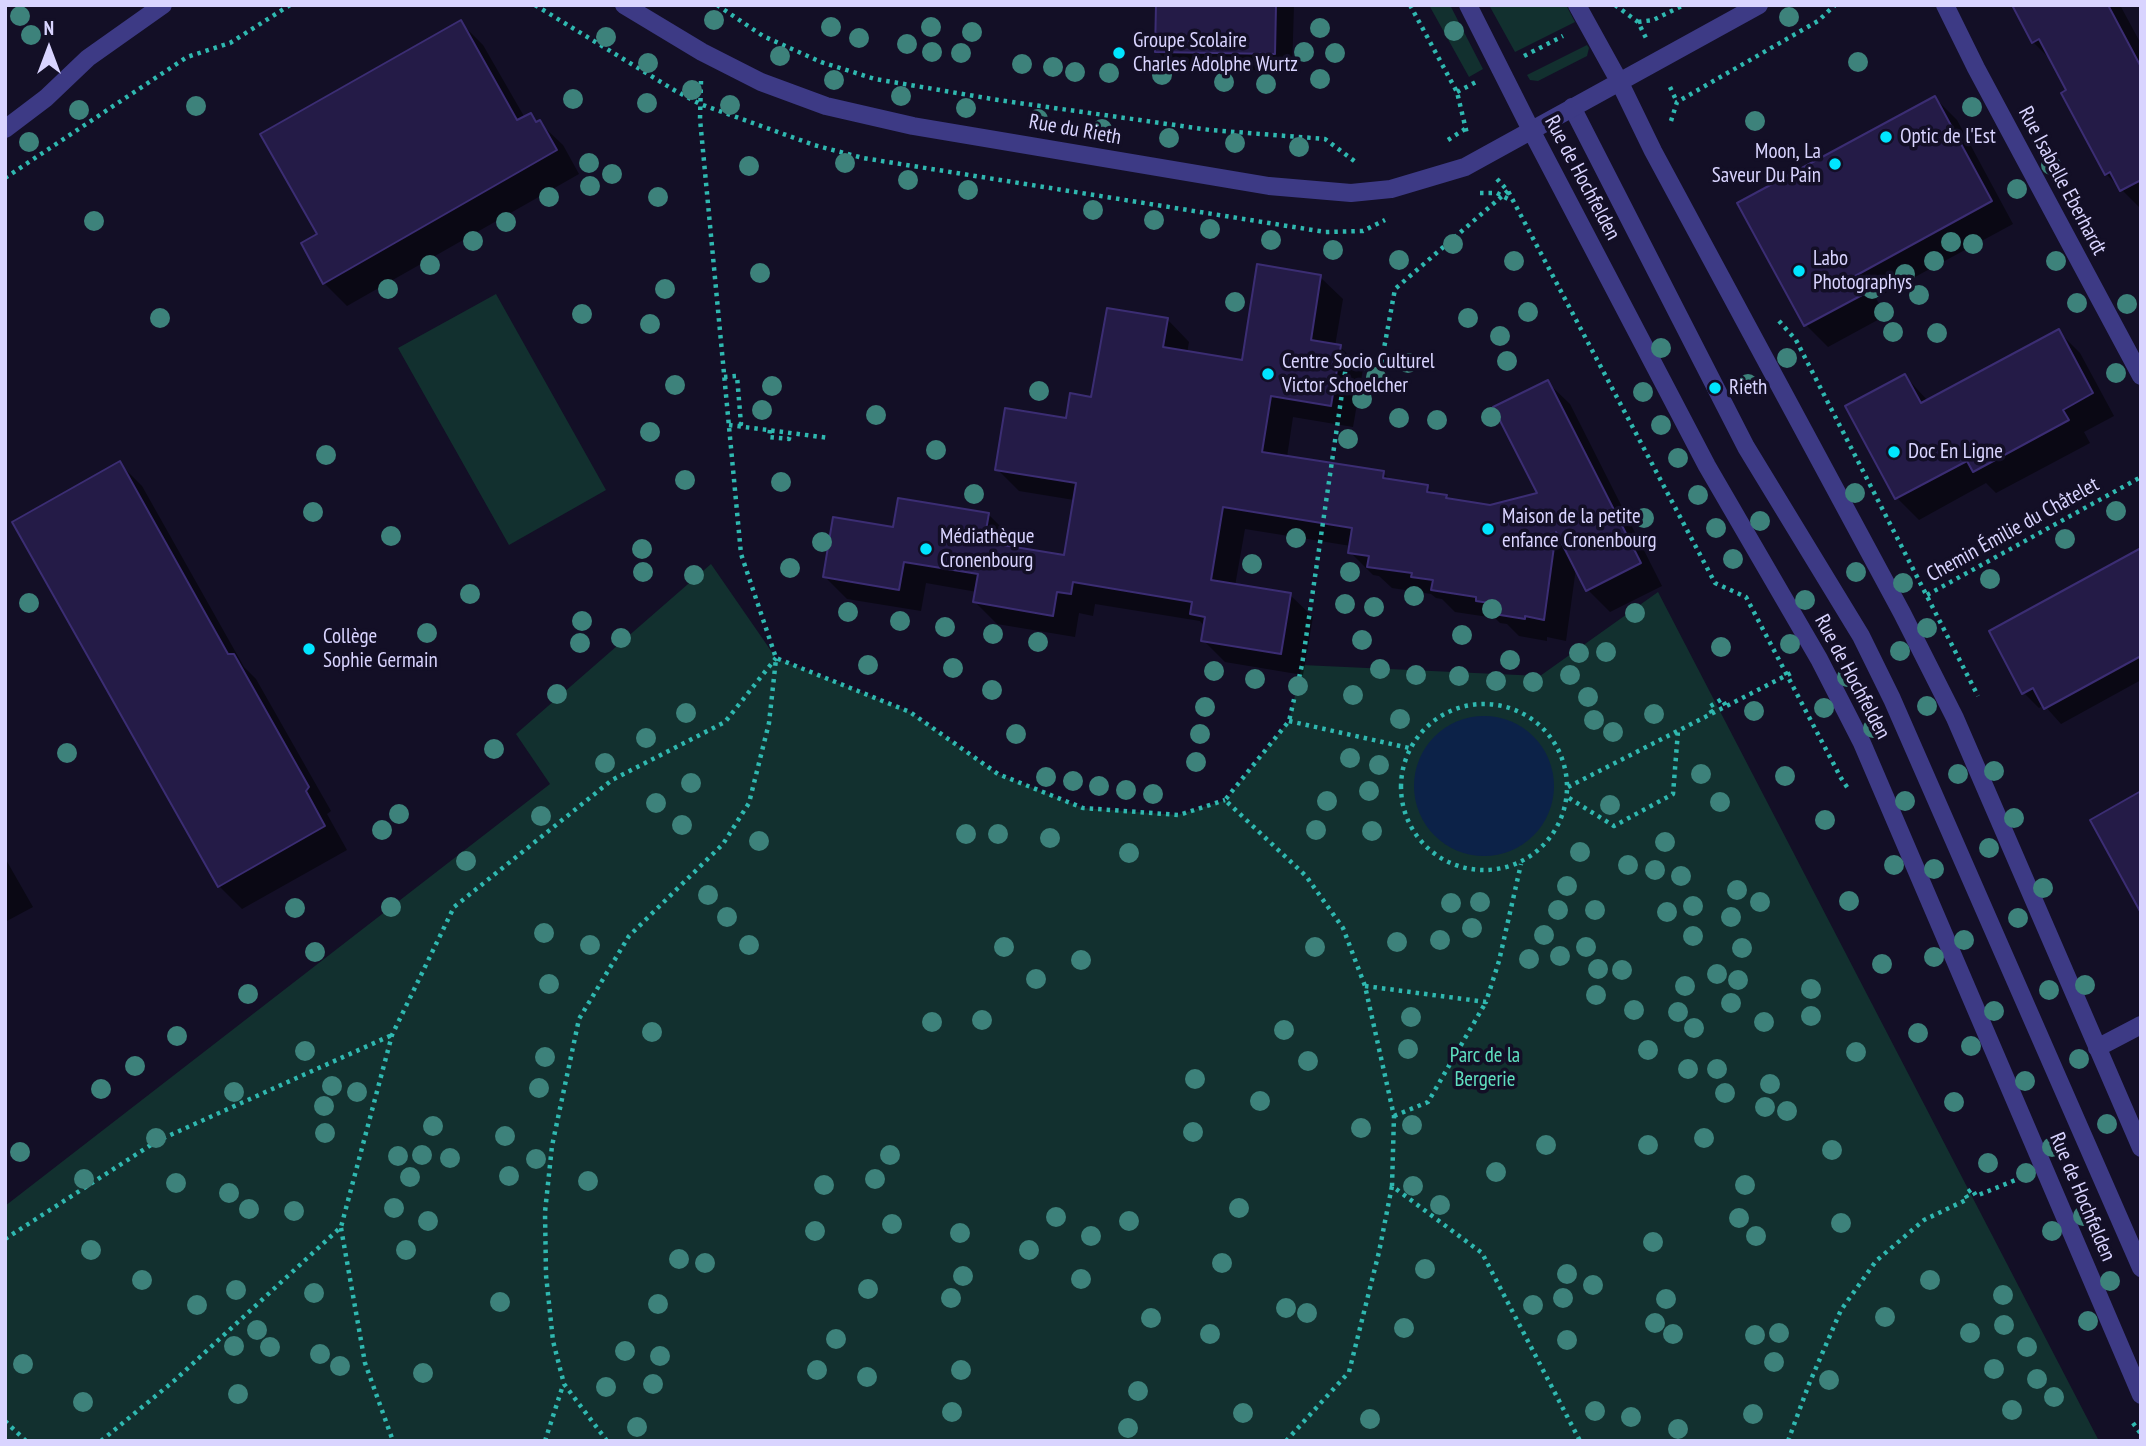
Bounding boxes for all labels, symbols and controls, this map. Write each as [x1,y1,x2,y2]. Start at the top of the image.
north arrow [14,14,84,84]
text: N [44,16,54,40]
place label: Groupe Scolaire Charles Adolphe Wurtz [1133,28,1298,78]
marker: Groupe Scolaire Charles Adolphe Wurtz [1111,45,1127,61]
street label: Rue Isabelle Eberhardt [2012,103,2112,259]
street label: Rue du Rieth [1027,109,1123,151]
street label: Rue de Hochfelden [1539,111,1625,245]
place label: Optic de l'Est [1900,124,1996,150]
marker: Optic de l'Est [1878,129,1894,145]
place label: Moon, La Saveur Du Pain [1712,139,1821,189]
marker: Moon, La Saveur Du Pain [1827,156,1843,172]
place label: Labo Photographys [1813,246,1912,296]
marker: Labo Photographys [1791,263,1807,279]
place label: Centre Socio Culturel Victor Schoelcher [1282,349,1435,399]
marker: Centre Socio Culturel Victor Schoelcher [1260,366,1276,382]
place label: Rieth [1729,375,1767,401]
marker: Rieth [1707,380,1723,396]
place label: Doc En Ligne [1908,439,2003,465]
marker: Doc En Ligne [1886,444,1902,460]
street label: Chemin Émilie du Châtelet [1923,472,2103,588]
place label: Maison de la petite enfance Cronenbourg [1502,504,1657,554]
marker: Maison de la petite enfance Cronenbourg [1480,521,1496,537]
place label: Médiathèque Cronenbourg [940,524,1034,574]
marker: Médiathèque Cronenbourg [918,541,934,557]
street label: Rue de Hochfelden [1809,610,1895,744]
place label: Collège Sophie Germain [323,624,438,674]
marker: Collège Sophie Germain [301,641,317,657]
park label: Parc de la Bergerie [1450,1043,1520,1093]
street label: Rue de Hochfelden [2044,1129,2120,1265]

